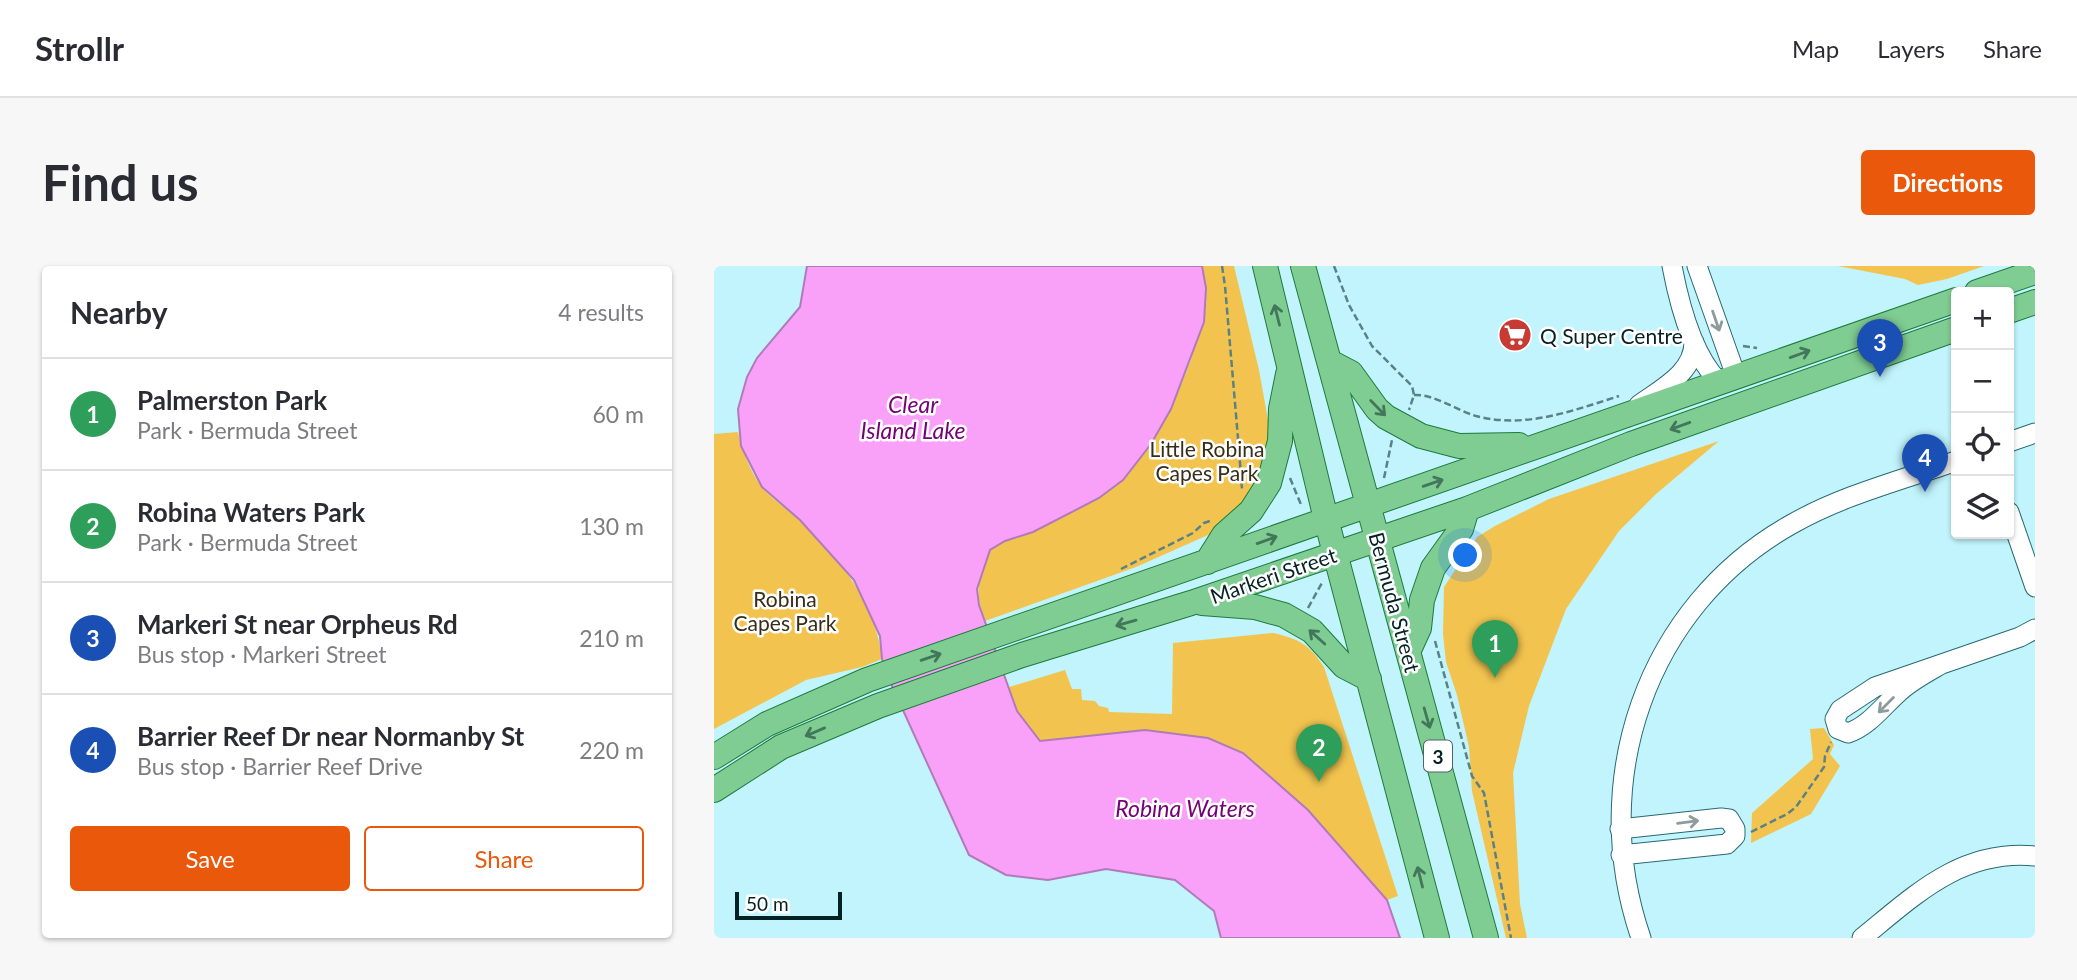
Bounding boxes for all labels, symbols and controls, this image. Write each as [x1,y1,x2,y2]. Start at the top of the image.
text: Strollr [35,28,124,68]
text: Map [1792,34,1839,63]
text: Layers [1877,34,1945,63]
text: Share [1983,34,2042,63]
button: Directions [1861,150,2035,215]
text: Find us [42,153,199,211]
map controls [1951,287,2014,539]
button: + [1951,287,2014,350]
text: Nearby [70,294,168,330]
text: 4 results [558,298,644,326]
one-way arrow [1270,304,1284,327]
one-way arrow [1711,310,1723,332]
supermarket icon: Q Super Centre [1496,316,1534,354]
pin: 3 [1857,319,1903,377]
place label: Q Super Centre [1540,323,1683,348]
one-way arrow [1789,347,1811,359]
button: − [1951,350,2014,413]
text: Palmerston Park [137,384,327,416]
water label: Clear Island Lake [860,390,966,444]
one-way arrow [1370,399,1386,417]
text: 1 [86,400,100,428]
text: 60 m [593,400,644,428]
button: locate [1951,413,2014,476]
text: Park · Bermuda Street [137,416,357,444]
one-way arrow [1670,421,1692,433]
pin: 4 [1902,434,1948,492]
park label: Little Robina Capes Park [1150,436,1264,485]
one-way arrow [1422,476,1444,489]
button: layers [1951,476,2014,539]
text: Robina Waters Park [137,496,365,528]
text: 2 [86,512,100,540]
text: 130 m [579,512,644,540]
text: Park · Bermuda Street [137,528,357,556]
street label: Bermuda Street [1364,529,1426,675]
one-way arrow [1255,533,1277,546]
your location [1448,538,1482,572]
street label: Markeri Street [1207,542,1340,608]
park label: Robina Capes Park [734,586,837,635]
text: Markeri St near Orpheus Rd [137,608,458,640]
one-way arrow [1115,617,1137,630]
pin: 1 [1472,620,1518,678]
text: 3 [86,624,100,652]
text: 210 m [579,624,644,652]
one-way arrow [1309,629,1327,645]
text: Bus stop · Markeri Street [137,640,386,668]
one-way arrow [920,650,942,662]
one-way arrow [1877,696,1894,713]
one-way arrow [1421,707,1434,729]
text: Barrier Reef Dr near Normanby St [137,720,524,752]
pin: 2 [1296,724,1342,782]
one-way arrow [805,727,826,740]
text: 4 [86,736,100,764]
text: 220 m [579,736,644,764]
road number: 3 [1424,741,1452,771]
text: Bus stop · Barrier Reef Drive [137,752,423,780]
water label: Robina Waters [1115,794,1255,822]
one-way arrow [1676,815,1698,828]
button: Save [70,826,350,891]
button: Share [364,826,644,891]
one-way arrow [1413,866,1426,888]
scale bar [735,889,842,921]
text: 50 m [746,892,789,915]

